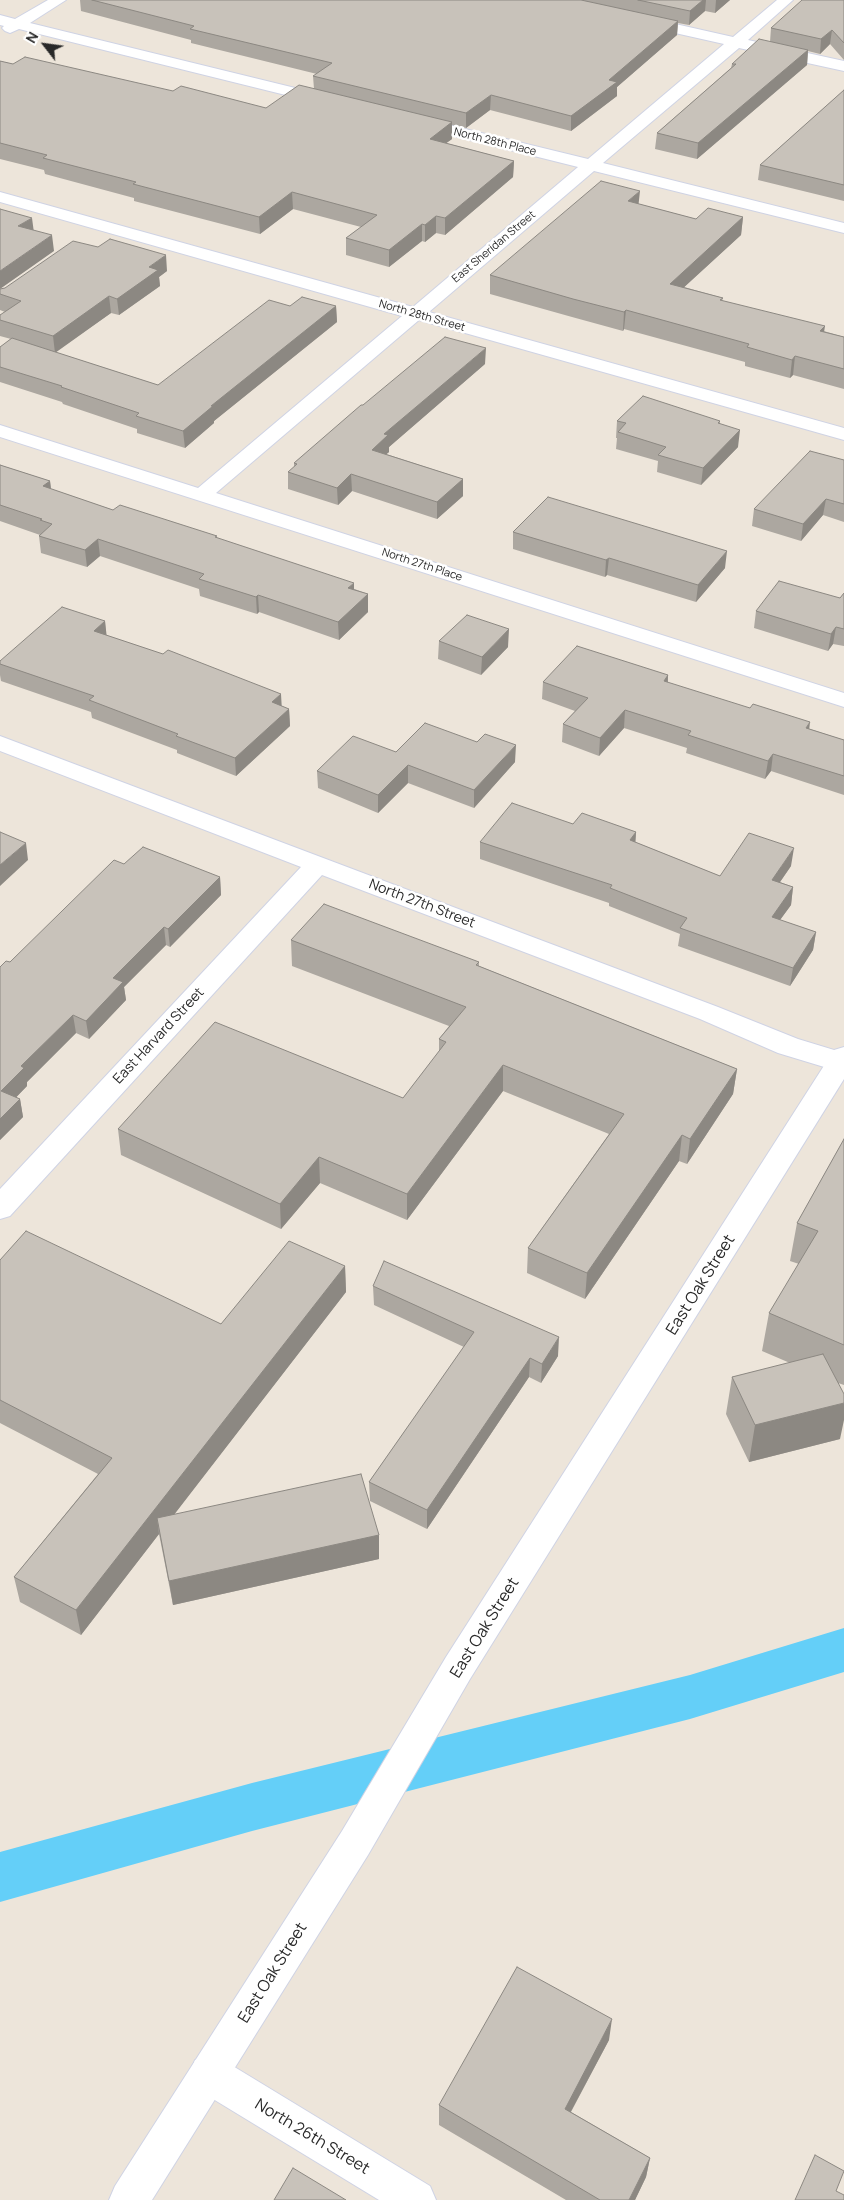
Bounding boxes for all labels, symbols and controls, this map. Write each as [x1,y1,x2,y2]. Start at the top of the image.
north arrow [20,20,70,70]
text: N [21,28,42,46]
street label: North 28th Place [452,125,538,159]
street label: East Sheridan Street [450,208,538,286]
street label: North 28th Street [377,297,467,335]
street label: North 27th Place [380,546,464,584]
street label: North 27th Street [366,876,478,932]
street label: East Harvard Street [110,984,208,1088]
street label: East Oak Street [662,1231,740,1339]
street label: East Oak Street [446,1574,524,1682]
street label: East Oak Street [234,1919,312,2027]
street label: North 26th Street [251,2095,373,2179]

